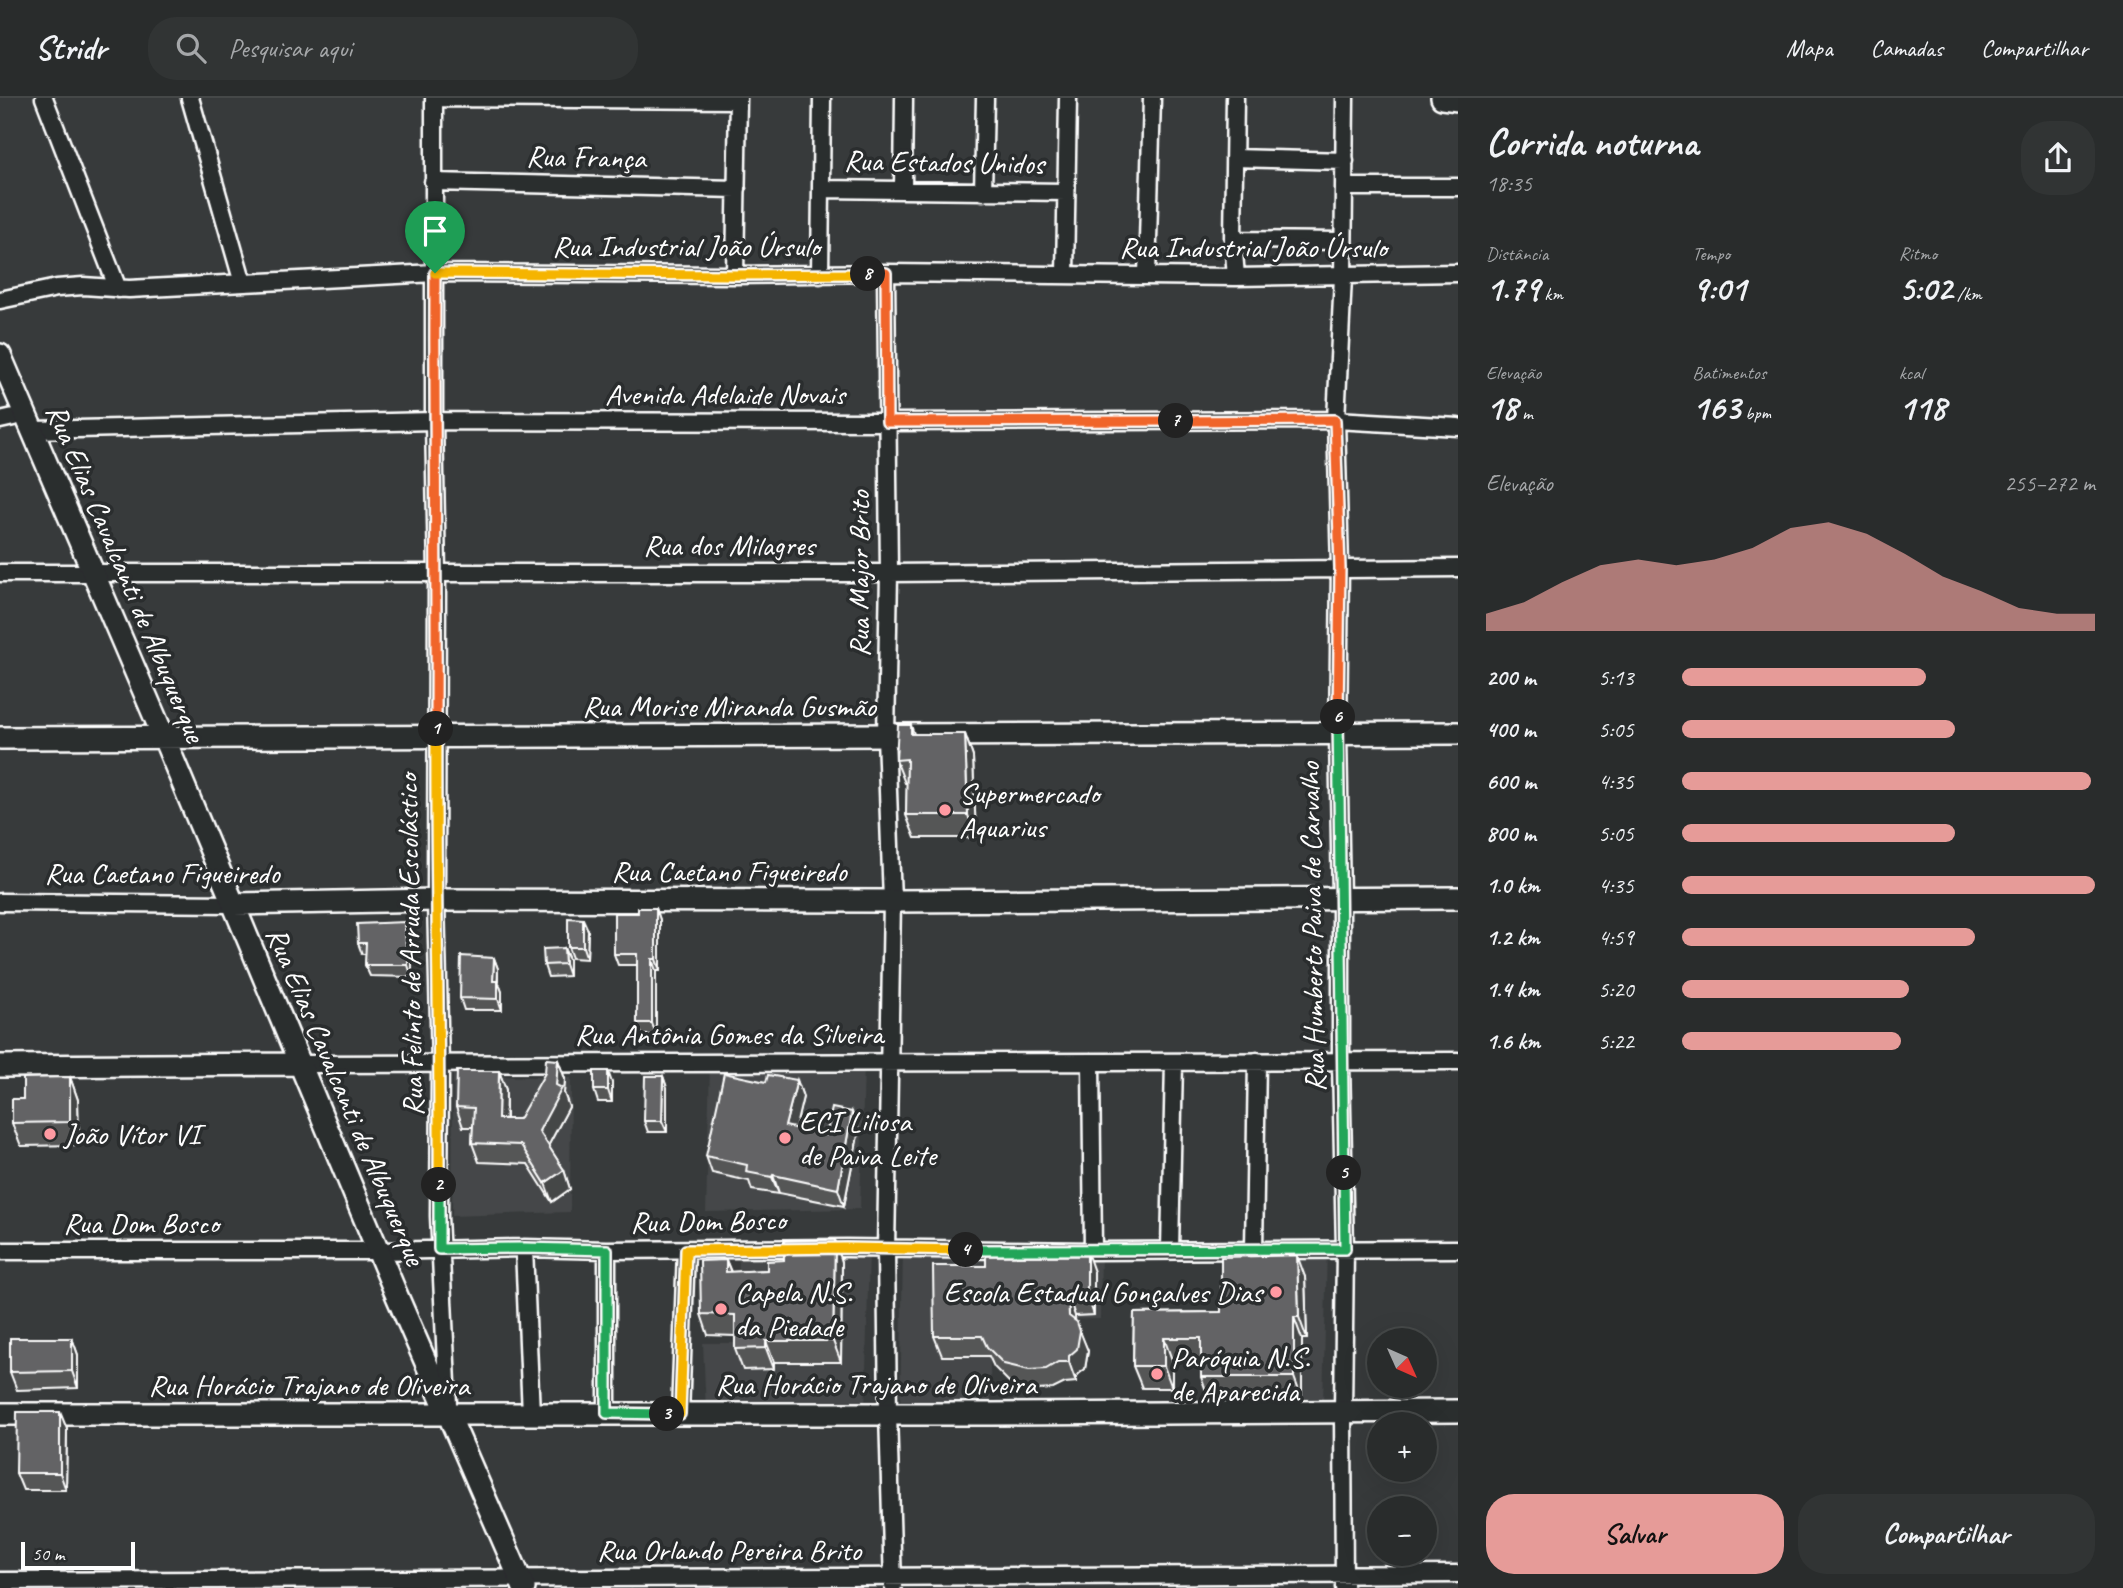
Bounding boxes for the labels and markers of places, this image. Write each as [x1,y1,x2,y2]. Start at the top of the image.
pin [405,201,465,273]
pin: 8 [850,256,886,292]
pin: 7 [1158,404,1194,438]
pin: 6 [1320,700,1356,734]
pin: 1 [418,712,453,746]
place label: Supermercado Aquarius [959,774,1103,846]
marker: Supermercado Aquarius [937,802,953,818]
place label: ECI Liliosa de Paiva Leite [799,1102,938,1174]
place label: João Vítor VI [62,1115,207,1153]
marker: João Vítor VI [42,1126,58,1142]
marker: ECI Liliosa de Paiva Leite [777,1130,793,1146]
pin: 5 [1326,1156,1362,1190]
pin: 2 [422,1168,457,1202]
pin: 4 [948,1232,984,1268]
place label: Capela N.S. da Piedade [735,1273,852,1345]
place label: Escola Estadual Gonçalves Dias [944,1273,1265,1311]
marker: Escola Estadual Gonçalves Dias [1268,1284,1284,1300]
marker: Capela N.S. da Piedade [713,1301,729,1317]
place label: Paróquia N.S. de Aparecida [1171,1338,1310,1410]
marker: Paróquia N.S. de Aparecida [1149,1366,1165,1382]
pin: 3 [650,1396,684,1432]

